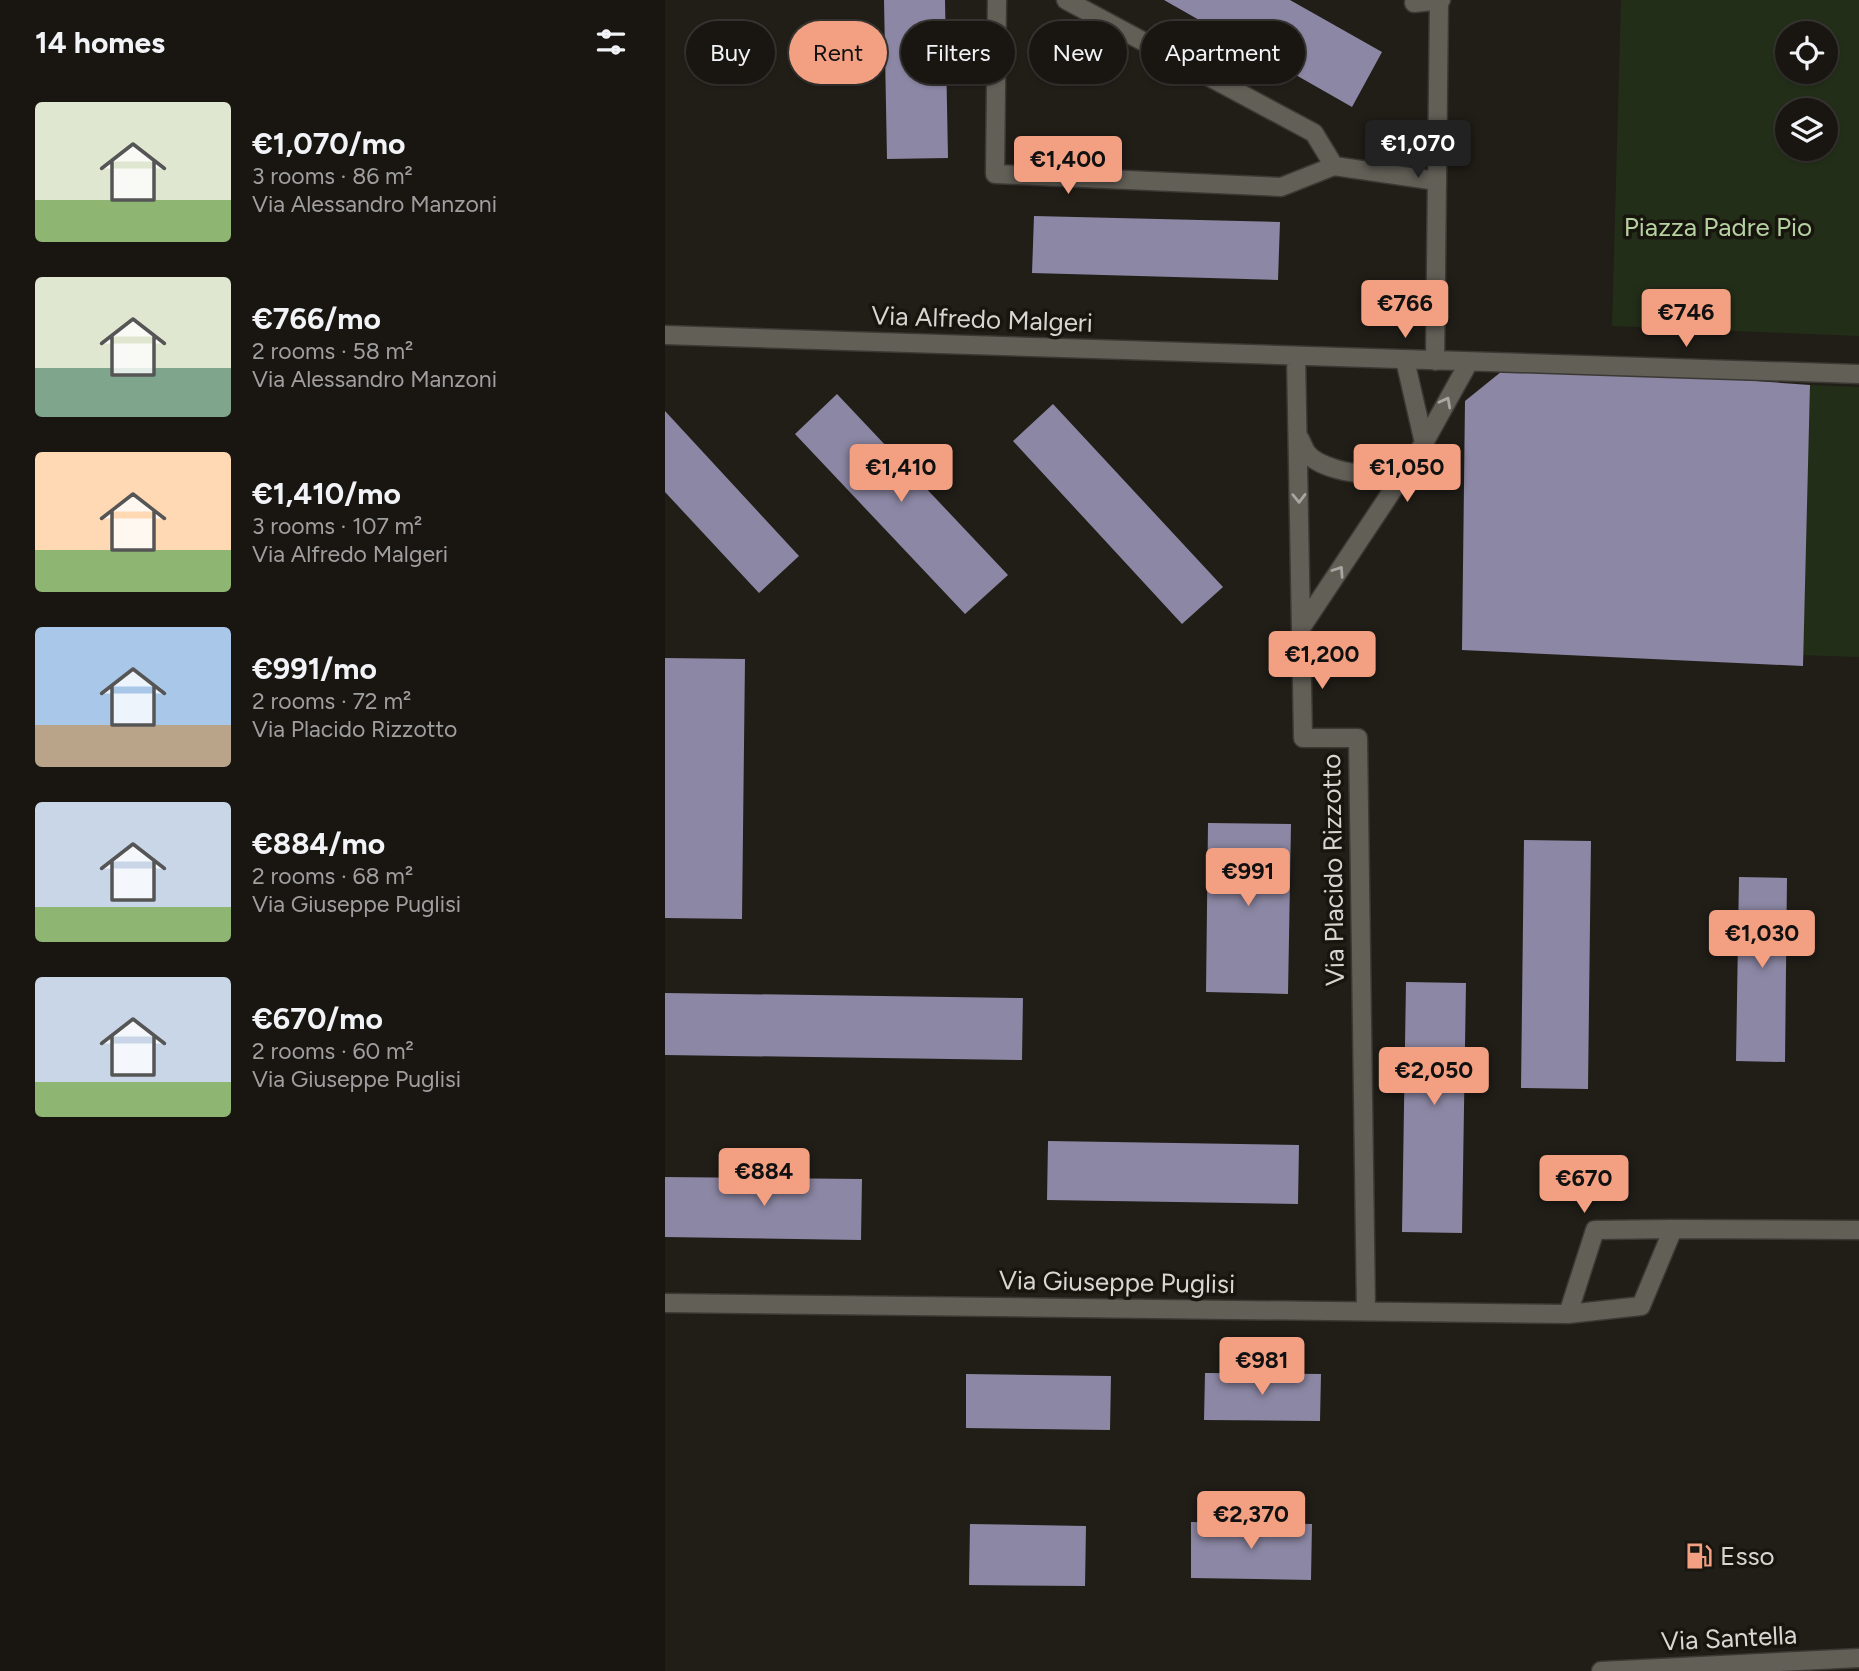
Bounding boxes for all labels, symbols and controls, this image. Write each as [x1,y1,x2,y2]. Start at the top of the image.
chip: Buy [686,21,775,84]
chip: Rent [789,21,887,84]
chip: Filters [901,21,1015,84]
chip: New [1029,21,1127,84]
chip: Apartment [1141,21,1305,84]
map controls [1775,21,1838,161]
button: locate [1775,21,1838,84]
icon: filters [592,23,630,61]
text: 14 homes [35,24,165,61]
button: layers [1775,98,1838,161]
pin: €1,070 [1361,120,1475,180]
text: €1,070/mo [252,125,405,162]
text: €1,070 [1381,129,1455,157]
icon: home [91,130,175,214]
pin: €1,400 [1011,136,1125,196]
text: €1,400 [1030,145,1106,173]
text: 3 rooms · 86 m² [252,162,413,190]
text: Via Alessandro Manzoni [252,190,497,218]
park label: Piazza Padre Pio [1624,211,1812,243]
pin: €766 [1364,280,1446,340]
text: €766 [1377,289,1433,317]
pin: €746 [1645,290,1727,349]
text: €746 [1658,298,1714,326]
street label: Via Alfredo Malgeri [871,299,1093,339]
text: €766/mo [252,300,381,337]
icon: home [91,305,175,389]
text: 2 rooms · 58 m² [252,337,413,365]
text: Via Alessandro Manzoni [252,365,497,393]
one-way arrow [1438,397,1452,410]
pin: €1,410 [844,444,958,504]
pin: €1,050 [1350,444,1464,504]
text: €1,410 [866,453,936,481]
text: €1,050 [1370,453,1444,481]
text: €1,410/mo [252,475,401,512]
icon: home [91,480,175,564]
one-way arrow [1291,493,1307,504]
text: 3 rooms · 107 m² [252,512,422,540]
text: Via Alfredo Malgeri [252,540,448,568]
one-way arrow [1331,566,1343,579]
pin: €1,200 [1265,632,1379,691]
text: €1,200 [1285,640,1359,668]
text: €991/mo [252,650,377,687]
icon: home [91,655,175,739]
text: 2 rooms · 72 m² [252,687,411,715]
text: Via Placido Rizzotto [252,715,457,743]
street label: Via Placido Rizzotto [1315,754,1351,986]
text: €884/mo [252,825,385,862]
icon: home [91,830,175,914]
pin: €991 [1207,848,1289,908]
text: €991 [1222,857,1274,885]
text: 2 rooms · 68 m² [252,862,413,890]
text: Via Giuseppe Puglisi [252,890,461,918]
pin: €1,030 [1705,911,1819,970]
text: €1,030 [1725,919,1799,947]
text: €670/mo [252,1000,383,1037]
icon: home [91,1005,175,1089]
text: 2 rooms · 60 m² [252,1037,414,1065]
pin: €2,050 [1377,1048,1491,1107]
text: €2,050 [1395,1056,1473,1084]
text: Via Giuseppe Puglisi [252,1065,461,1093]
pin: €884 [723,1148,805,1208]
pin: €670 [1543,1156,1625,1215]
text: €884 [735,1157,793,1185]
text: €670 [1555,1164,1613,1192]
street label: Via Giuseppe Puglisi [999,1264,1235,1300]
pin: €981 [1221,1338,1303,1397]
text: €981 [1235,1346,1289,1374]
pin: €2,370 [1194,1492,1308,1551]
text: €2,370 [1213,1500,1289,1528]
place label: Esso [1720,1540,1775,1572]
fuel station icon: Esso [1684,1541,1714,1571]
street label: Via Santella [1660,1618,1798,1658]

